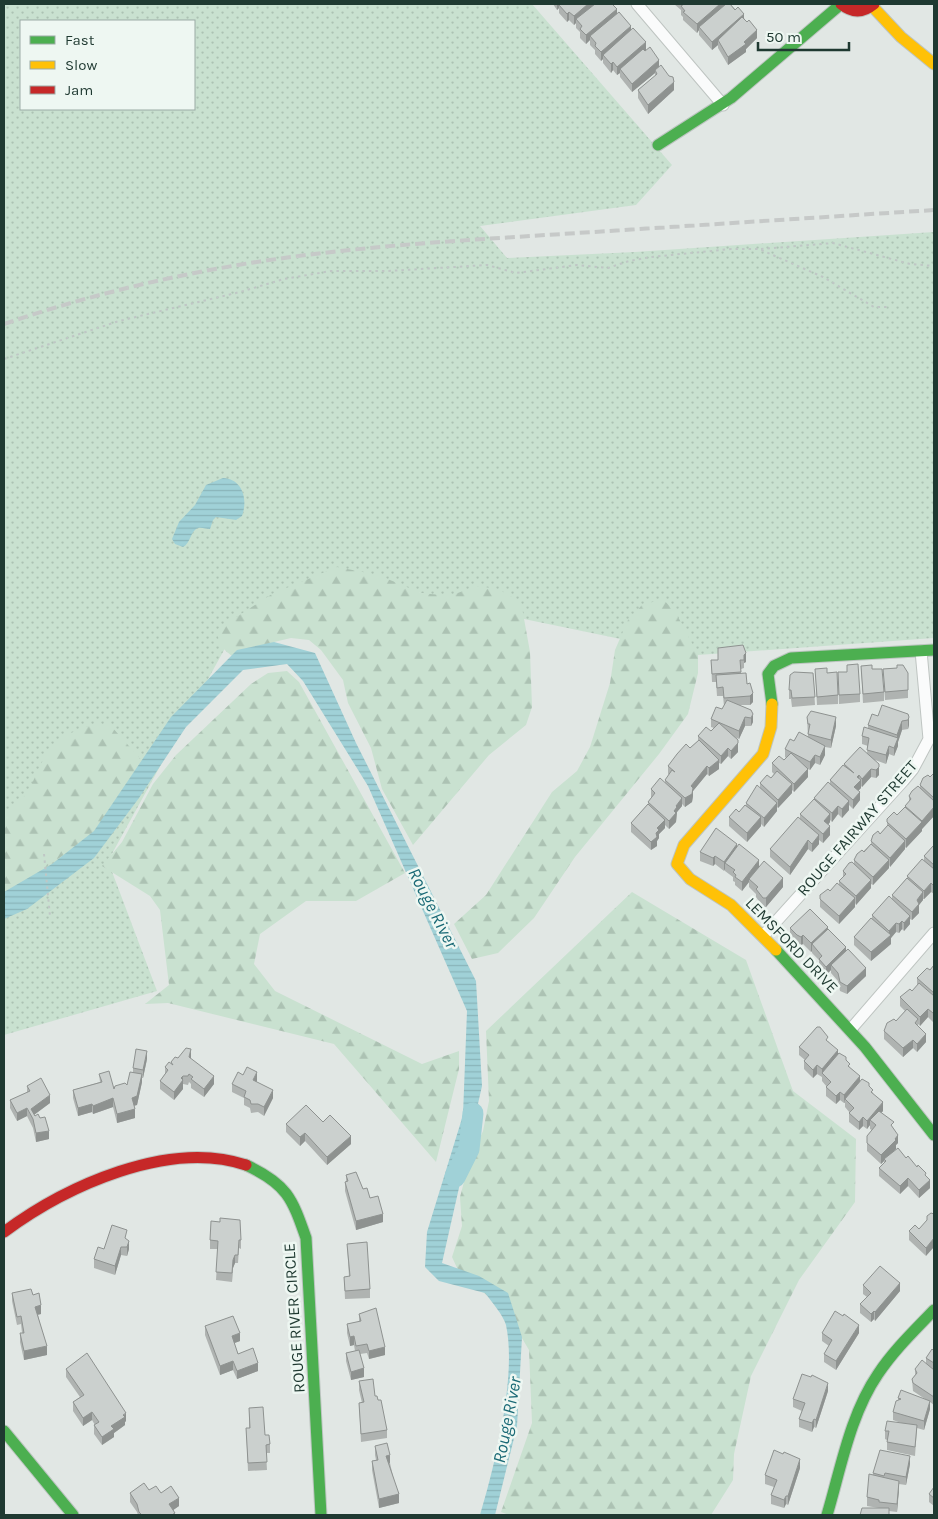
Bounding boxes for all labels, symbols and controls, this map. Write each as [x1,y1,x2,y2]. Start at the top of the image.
legend [20,20,195,110]
scale bar [758,20,849,52]
text: 50 m [766,28,801,46]
text: Fast [65,31,95,49]
text: Slow [65,56,97,74]
text: Jam [65,81,93,99]
street label: ROUGE FAIRWAY STREET [793,756,921,900]
water label: Rouge River [403,864,463,953]
street label: LEMSFORD DRIVE [742,893,842,997]
street label: ROUGE RIVER CIRCLE [279,1243,309,1393]
water label: Rouge River [488,1374,526,1465]

